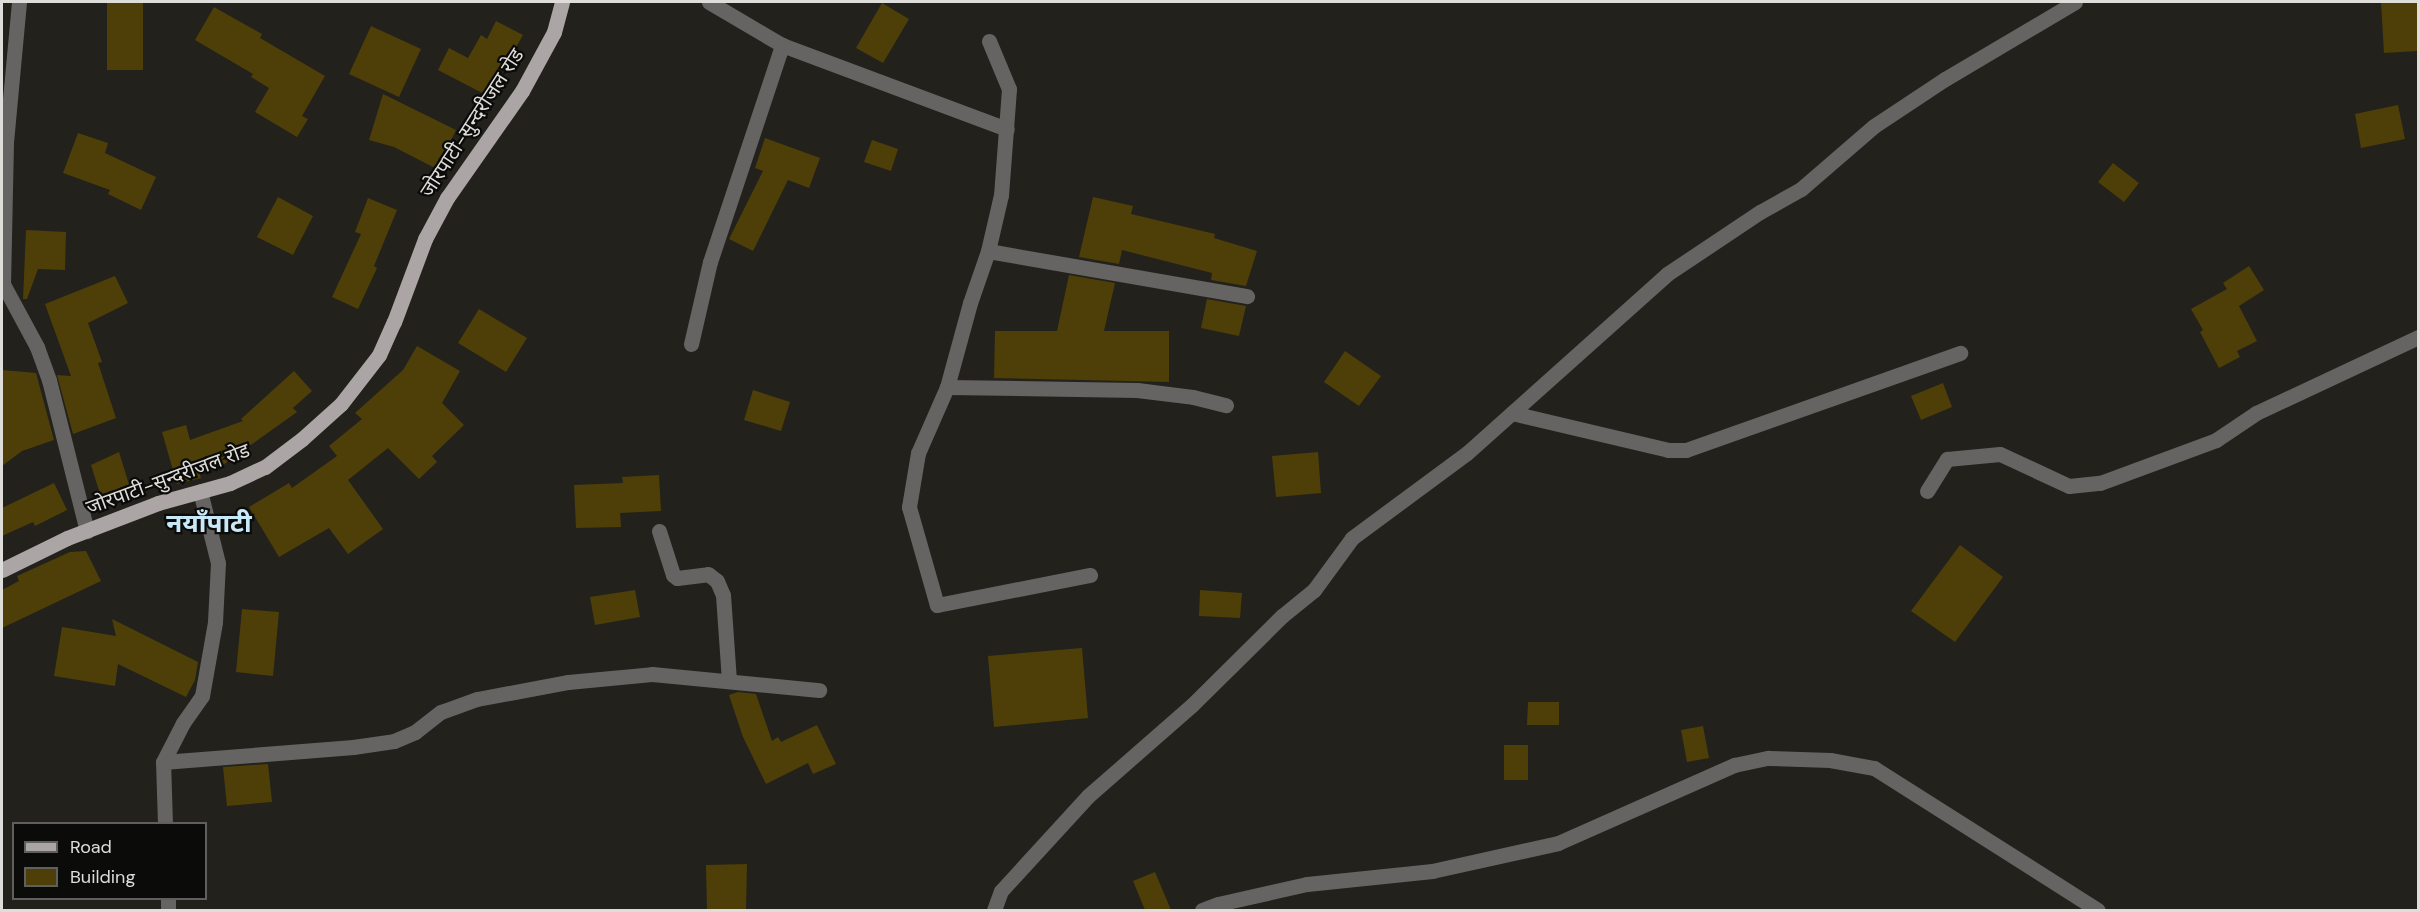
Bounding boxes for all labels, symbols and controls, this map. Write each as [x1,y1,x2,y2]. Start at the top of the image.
street label: जोरपाटी-सुन्दरीजल रोड [415,44,529,202]
street label: जोरपाटी-सुन्दरीजल रोड [83,438,253,520]
district label: नयाँपाटी [166,508,252,540]
legend [12,822,207,900]
text: Road [70,835,112,859]
text: Building [70,865,135,889]

